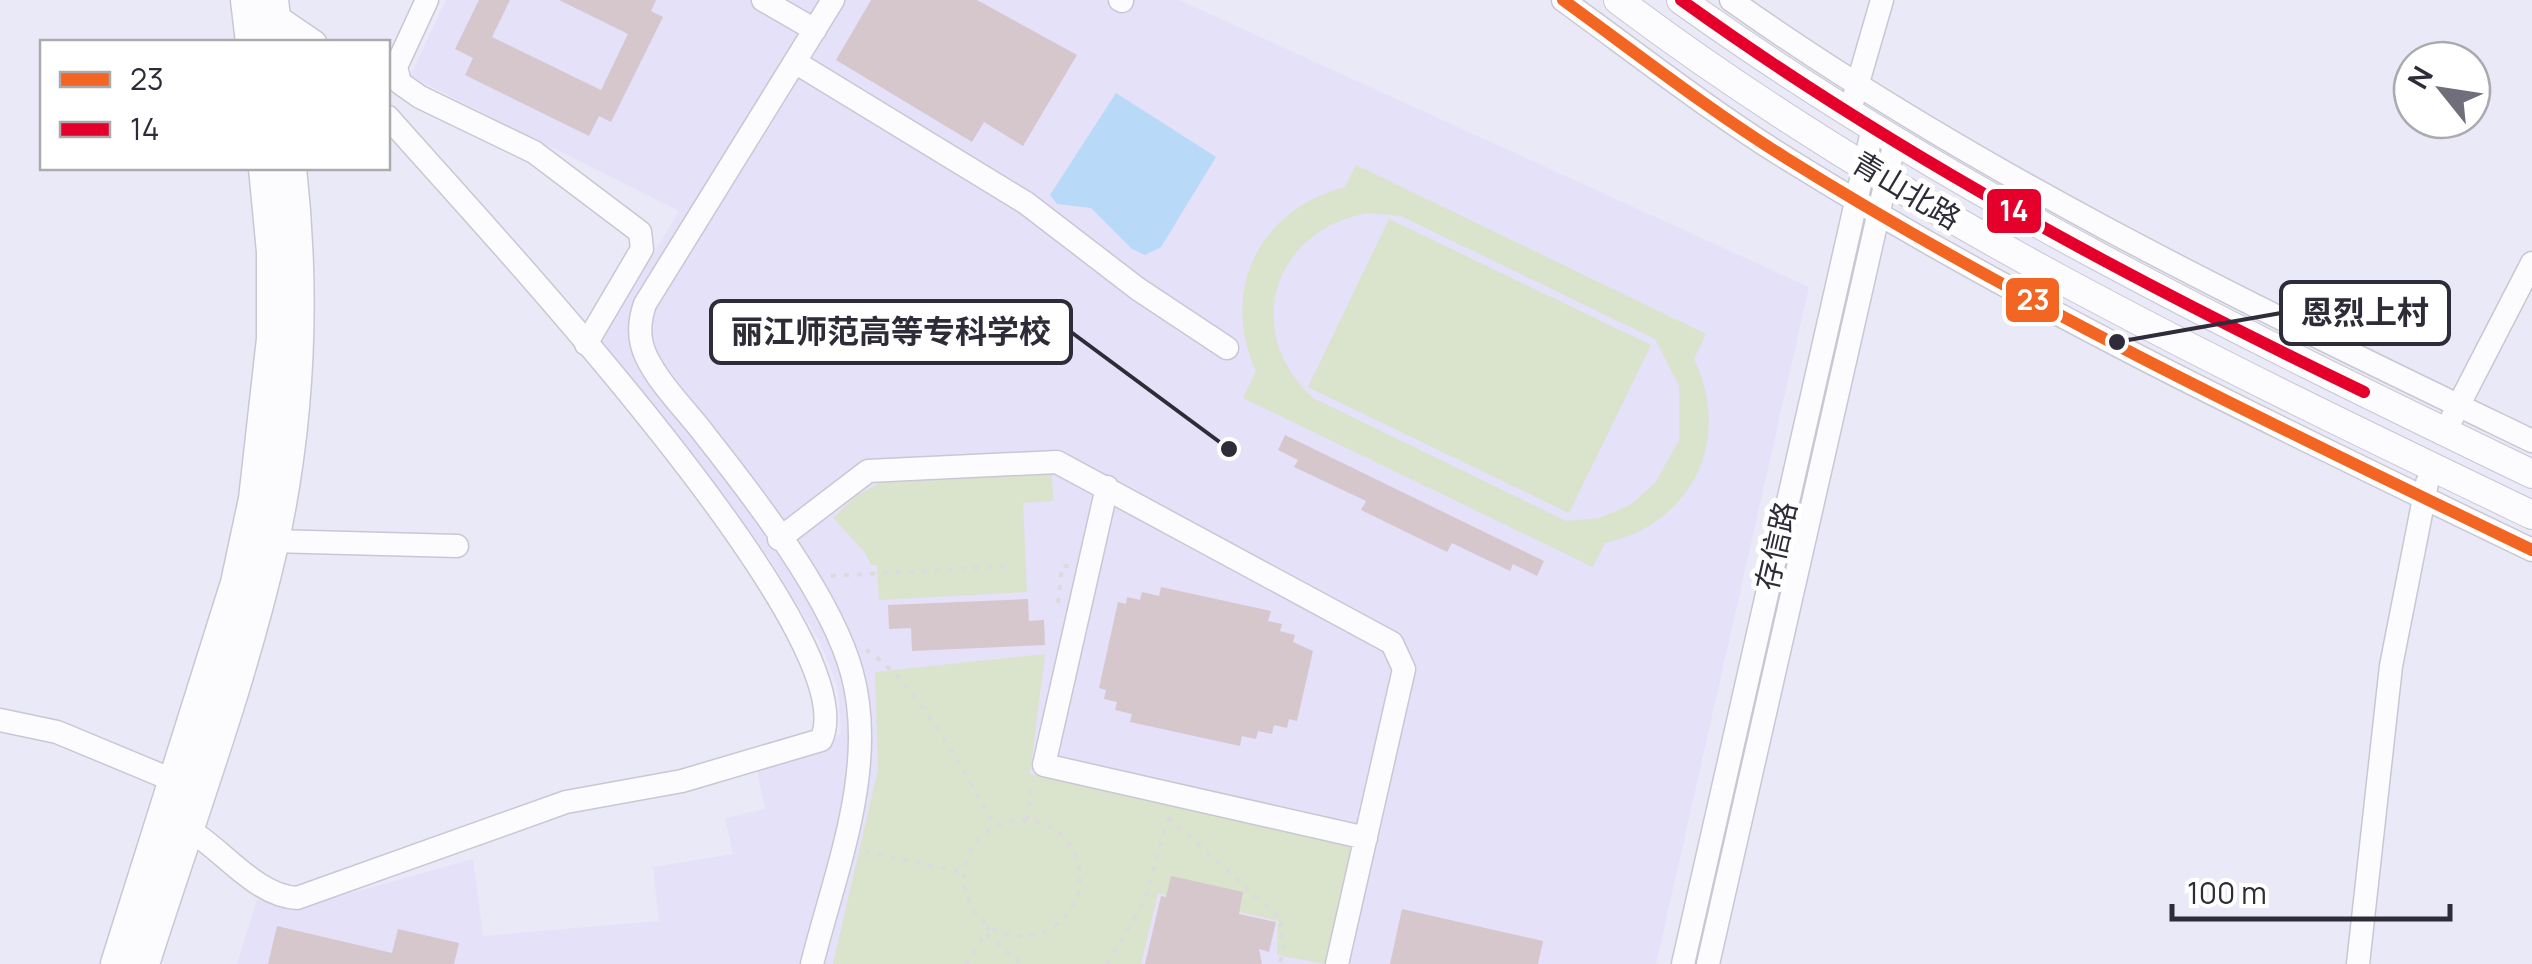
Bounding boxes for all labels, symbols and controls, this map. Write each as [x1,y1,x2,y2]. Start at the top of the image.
legend [40,40,390,170]
north arrow [2392,40,2492,140]
text: 23 [130,58,164,99]
text: N [2398,59,2441,95]
text: 14 [130,108,159,149]
street label: 青山北路 [1845,141,1969,238]
line badge: 14 [1985,187,2043,235]
text: 14 [1999,191,2029,229]
line badge: 23 [2004,276,2061,324]
text: 23 [2017,280,2049,318]
callout: 恩烈上村 [2281,282,2449,344]
text: 恩烈上村 [2301,290,2429,334]
callout: 丽江师范高等专科学校 [711,301,1071,363]
text: 丽江师范高等专科学校 [731,309,1051,353]
street label: 存信路 [1745,497,1806,594]
scale bar [2172,859,2450,921]
text: 100 m [2187,872,2267,913]

